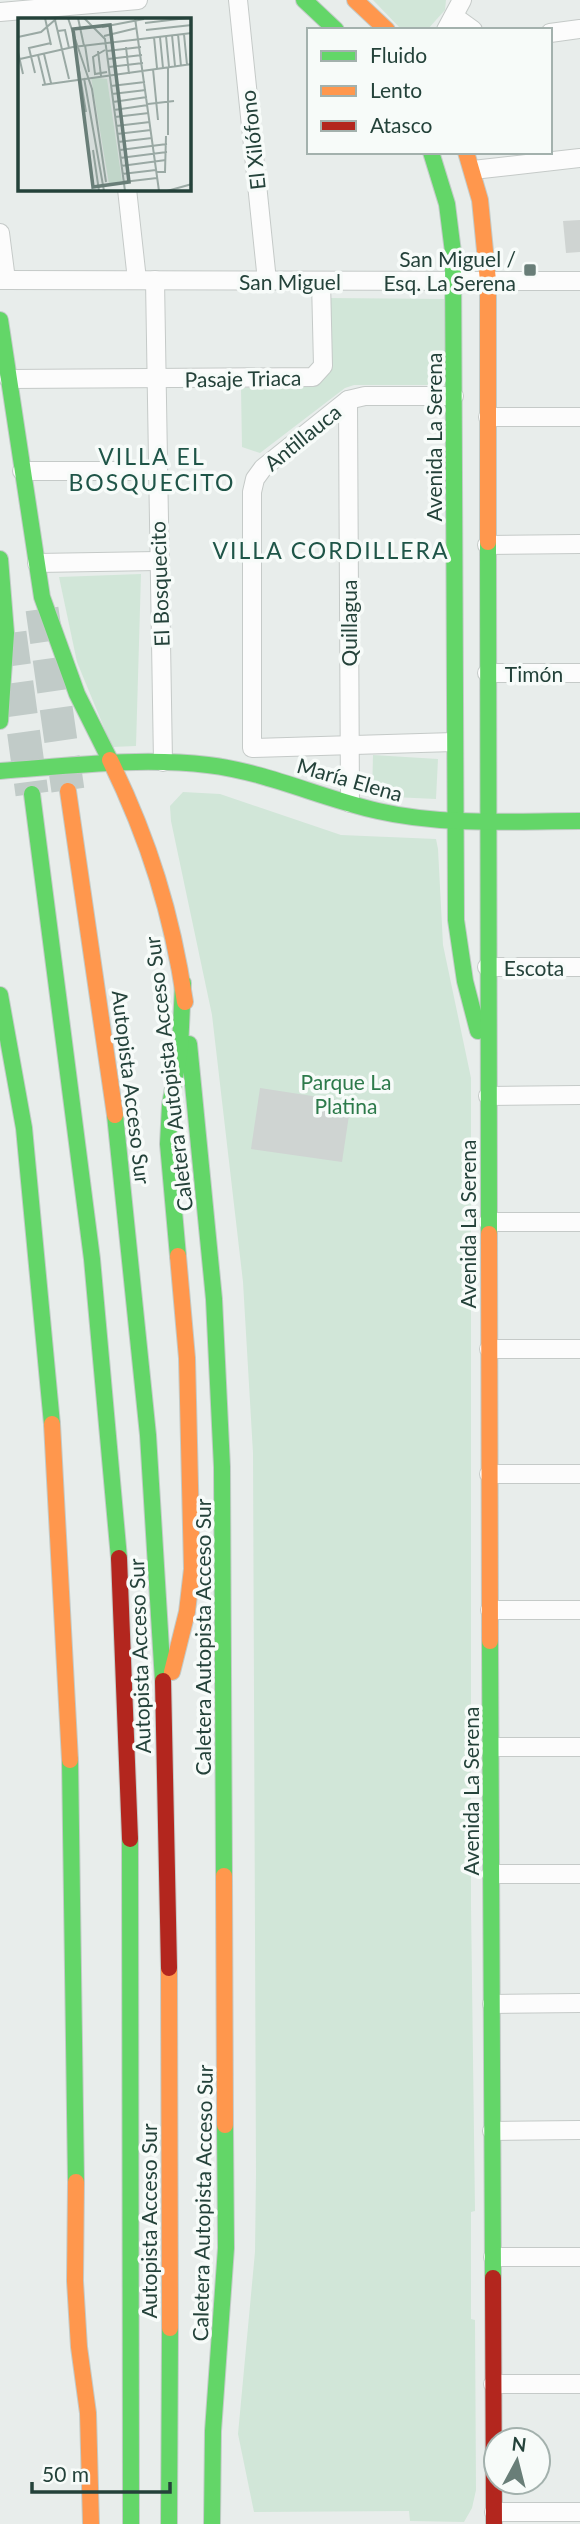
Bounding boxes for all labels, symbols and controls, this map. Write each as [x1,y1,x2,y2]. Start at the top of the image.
inset map [18,18,191,191]
legend [307,28,552,154]
text: Fluido [370,42,427,67]
text: Lento [370,77,422,102]
street label: El Xilófono [234,89,270,191]
text: Atasco [370,112,432,137]
place label: San Miguel / Esq. La Serena [383,246,516,295]
marker: San Miguel / Esq. La Serena [522,262,538,278]
street label: San Miguel [239,269,341,294]
street label: Avenida La Serena [421,353,446,521]
street label: Pasaje Triaca [184,364,302,392]
street label: Antillauca [259,399,345,475]
district label: VILLA EL BOSQUECITO [68,442,236,496]
street label: El Bosquecito [144,521,174,647]
district label: VILLA CORDILLERA [213,536,450,564]
street label: Quillagua [336,580,361,666]
street label: Timón [505,661,563,686]
street label: María Elena [294,752,406,806]
street label: Caletera Autopista Acceso Sur [139,935,197,1213]
street label: Escota [504,955,564,980]
street label: Autopista Acceso Sur [108,989,156,1186]
park label: Parque La Platina [300,1069,392,1118]
street label: Avenida La Serena [455,1140,480,1308]
street label: Caletera Autopista Acceso Sur [190,1498,215,1775]
street label: Autopista Acceso Sur [123,1558,155,1754]
street label: Avenida La Serena [458,1707,483,1875]
street label: Caletera Autopista Acceso Sur [187,2064,217,2342]
street label: Autopista Acceso Sur [136,2123,161,2319]
north arrow [482,2426,552,2496]
text: N [510,2431,528,2456]
scale bar [32,2450,170,2494]
text: 50 m [42,2461,89,2486]

